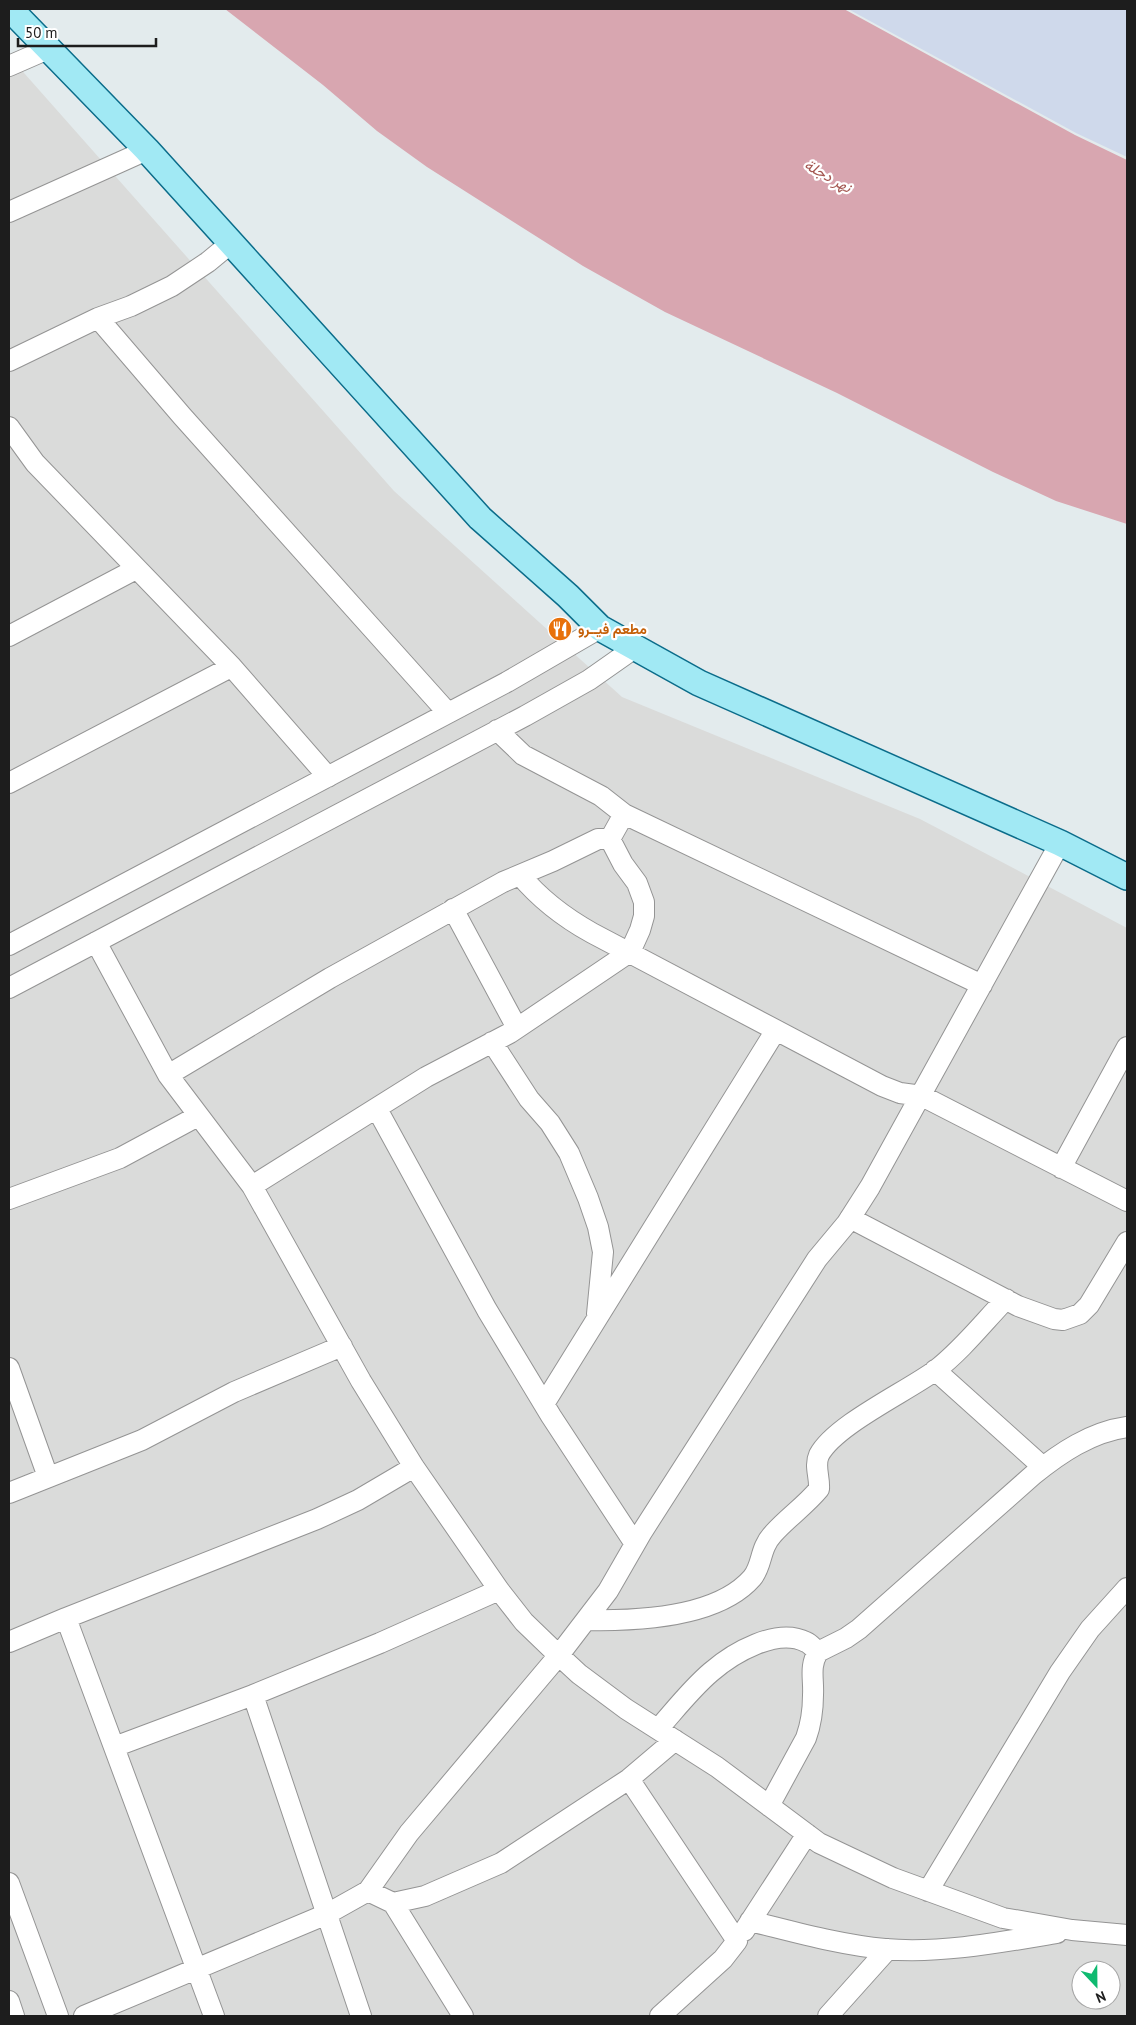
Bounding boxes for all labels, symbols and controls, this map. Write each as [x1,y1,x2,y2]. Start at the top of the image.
scale bar [18,15,155,47]
text: 50 m [25,23,58,42]
water label: نهر دجلة [801,155,856,197]
restaurant icon: مطعم فيــرو [547,616,573,642]
place label: مطعم فيــرو [578,620,647,638]
north arrow [1071,1960,1121,2010]
text: N [1093,1987,1109,2007]

